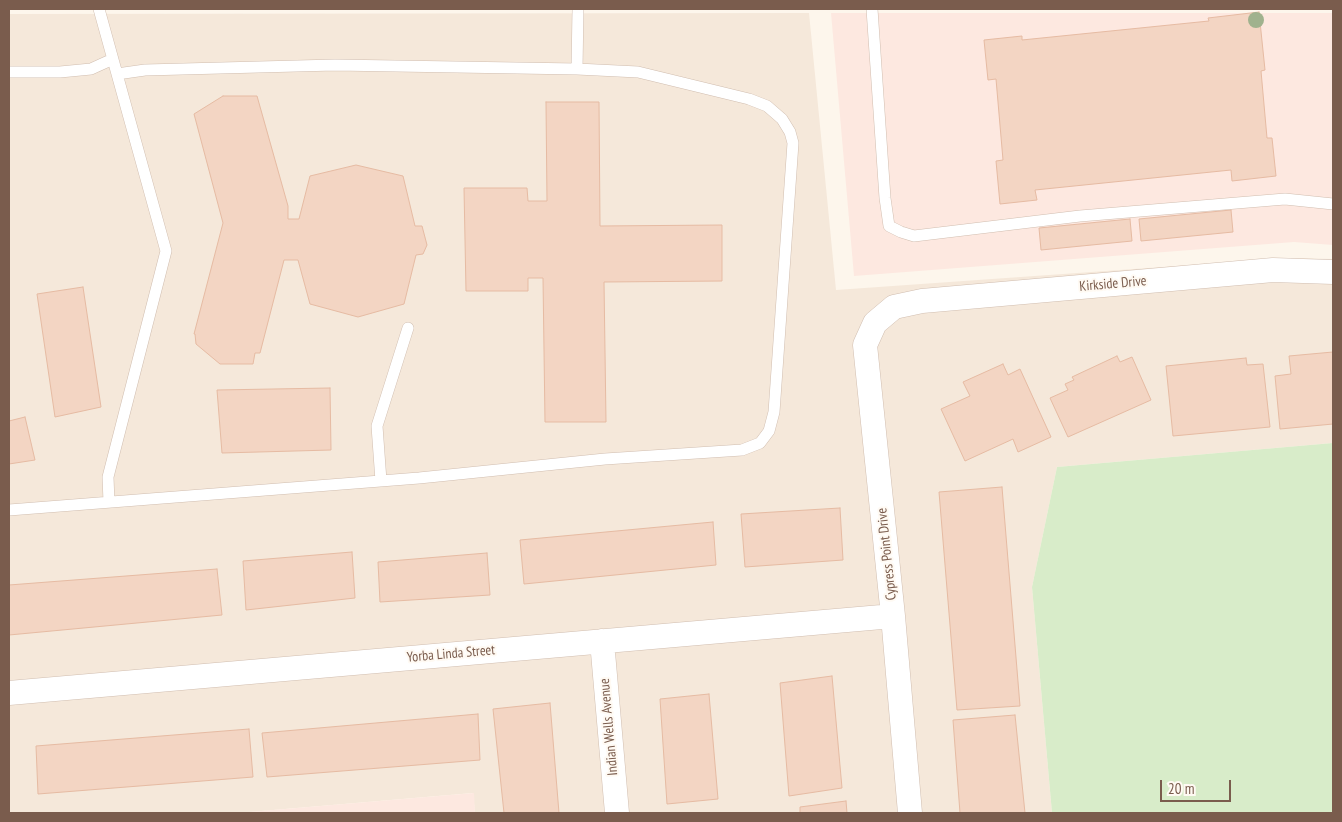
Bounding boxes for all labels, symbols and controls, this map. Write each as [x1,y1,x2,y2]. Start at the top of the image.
street label: Kirkside Drive [1079,273,1147,295]
street label: Cypress Point Drive [874,507,900,601]
street label: Yorba Linda Street [406,642,496,666]
street label: Indian Wells Avenue [596,678,622,776]
scale bar [1162,770,1233,802]
text: 20 m [1168,779,1194,798]

